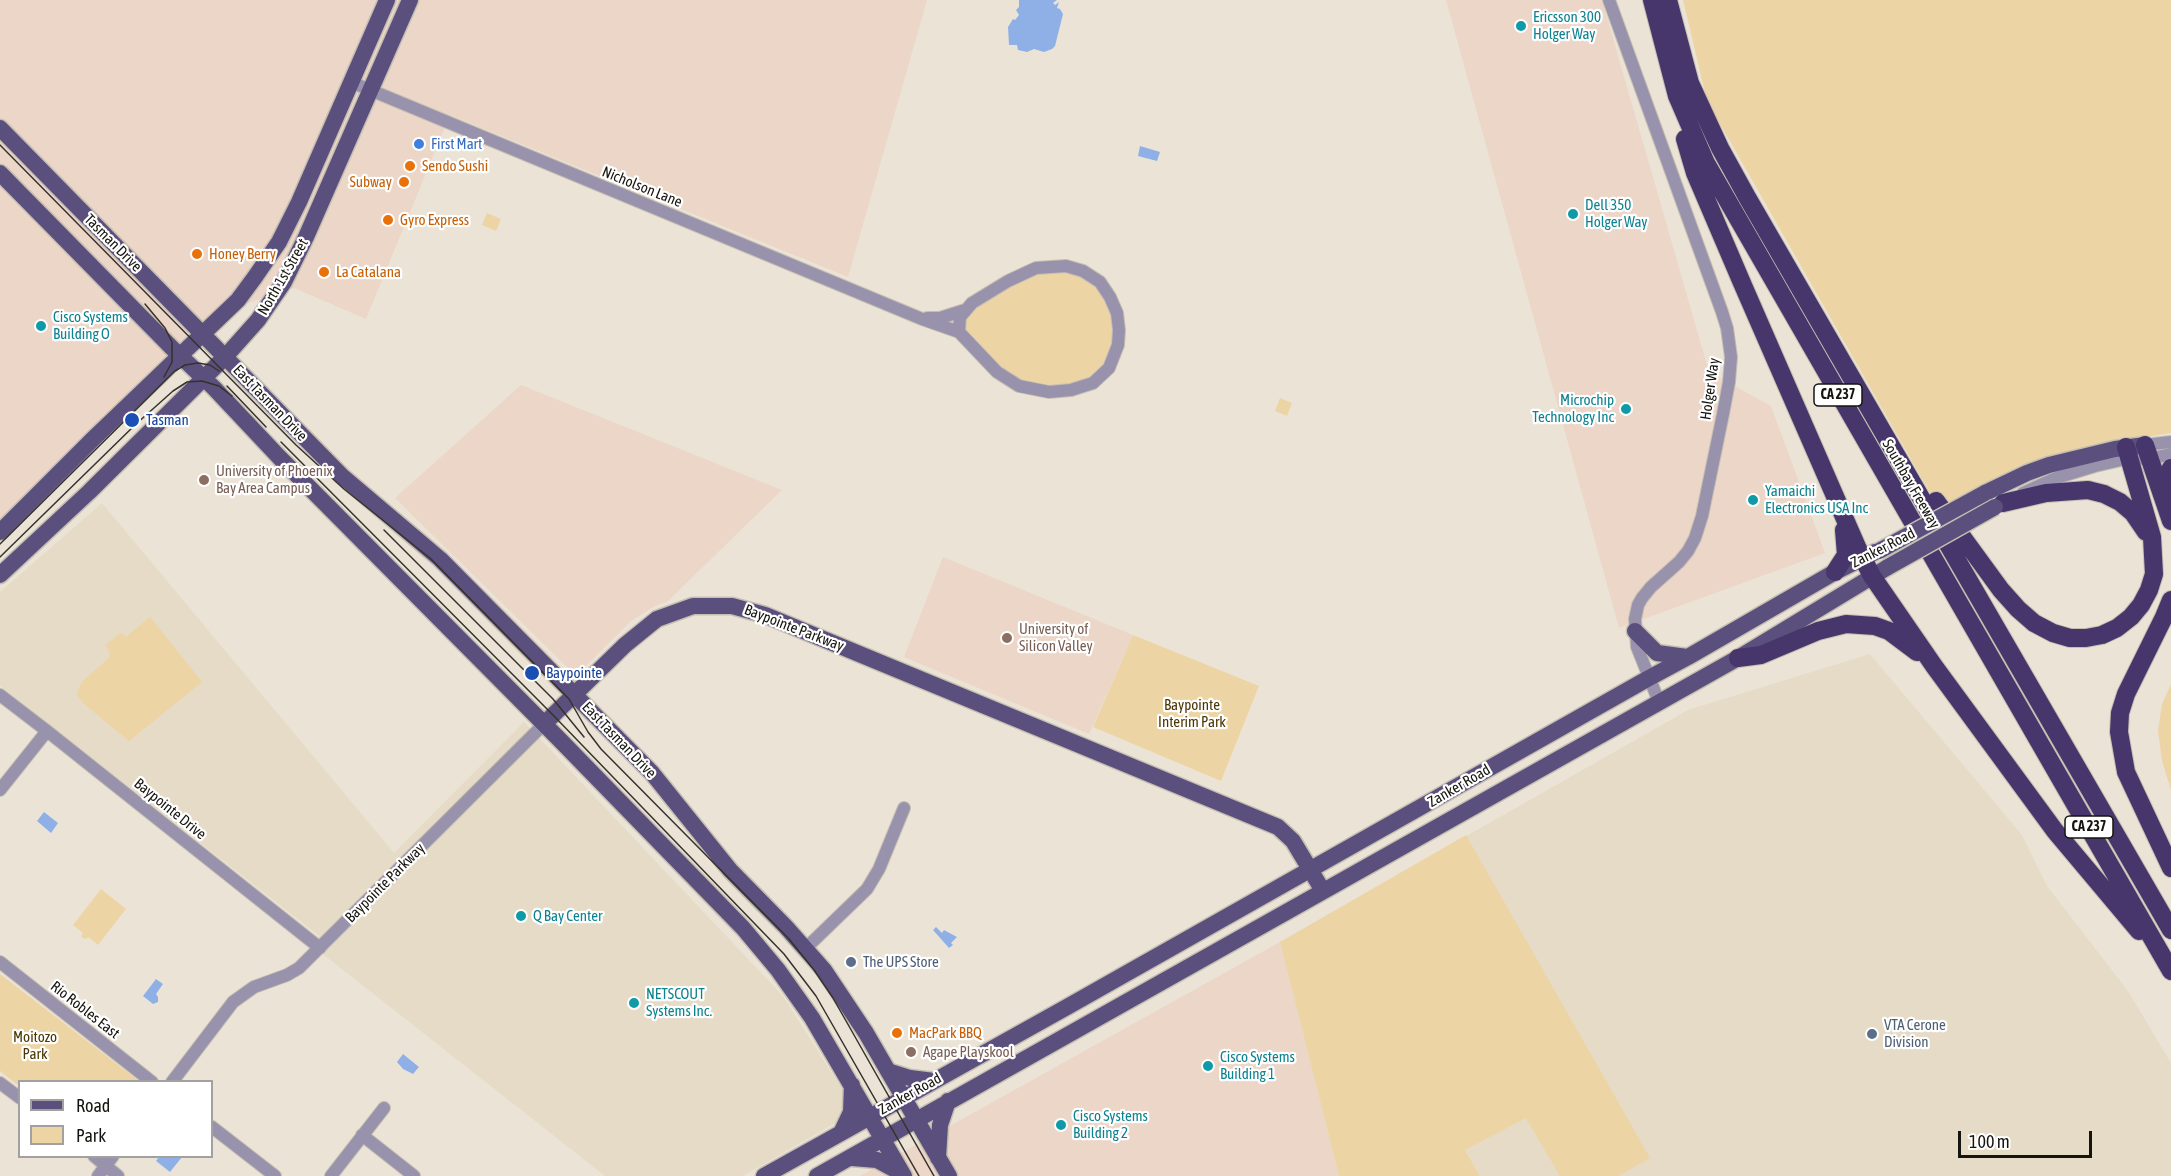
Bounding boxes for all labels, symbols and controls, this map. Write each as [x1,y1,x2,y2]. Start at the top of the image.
place label: Ericsson 300 Holger Way [1533,8,1601,43]
marker: Ericsson 300 Holger Way [1514,19,1528,33]
place label: First Mart [431,135,482,153]
marker: First Mart [412,137,426,151]
place label: Sendo Sushi [422,157,488,175]
marker: Sendo Sushi [403,159,417,173]
street label: Nicholson Lane [599,163,685,211]
place label: Subway [350,173,392,191]
marker: Subway [397,175,411,189]
place label: Dell 350 Holger Way [1585,196,1648,231]
marker: Dell 350 Holger Way [1566,207,1580,221]
street label: Tasman Drive [80,210,146,276]
place label: Gyro Express [400,211,469,229]
marker: Gyro Express [381,213,395,227]
street label: North 1st Street [254,235,312,319]
place label: Honey Berry [209,245,276,263]
marker: Honey Berry [190,247,204,261]
place label: La Catalana [336,263,401,281]
marker: La Catalana [317,265,331,279]
place label: Cisco Systems Building O [53,308,128,343]
marker: Cisco Systems Building O [34,319,48,333]
street label: Holger Way [1697,357,1723,421]
street label: East Tasman Drive [229,361,311,445]
road number: CA 237 [1814,384,1862,406]
place label: Microchip Technology Inc [1532,391,1614,426]
marker: Microchip Technology Inc [1619,402,1633,416]
marker: Tasman [123,411,141,429]
place label: Tasman [146,411,189,429]
street label: Southbay Freeway [1878,436,1944,532]
place label: University of Phoenix Bay Area Campus [216,462,333,497]
marker: University of Phoenix Bay Area Campus [197,473,211,487]
place label: Yamaichi Electronics USA Inc [1765,482,1868,517]
marker: Yamaichi Electronics USA Inc [1746,493,1760,507]
street label: Zanker Road [1848,524,1918,572]
street label: Baypointe Parkway [742,601,846,655]
place label: University of Silicon Valley [1019,620,1093,655]
marker: University of Silicon Valley [1000,631,1014,645]
marker: Baypointe [523,664,541,682]
place label: Baypointe [546,664,602,682]
park label: Baypointe Interim Park [1158,696,1226,731]
street label: East Tasman Drive [578,698,660,782]
street label: Zanker Road [1425,761,1493,811]
street label: Baypointe Drive [130,775,210,843]
road number: CA 237 [2065,816,2113,838]
street label: Baypointe Parkway [341,839,429,927]
place label: Q Bay Center [533,907,602,925]
marker: Q Bay Center [514,909,528,923]
place label: The UPS Store [863,953,939,971]
marker: The UPS Store [844,955,858,969]
street label: Rio Robles East [47,977,123,1043]
place label: NETSCOUT Systems Inc. [646,985,712,1020]
marker: NETSCOUT Systems Inc. [627,996,641,1010]
place label: VTA Cerone Division [1884,1016,1946,1051]
place label: MacPark BBQ [909,1024,982,1042]
marker: MacPark BBQ [890,1026,904,1040]
marker: VTA Cerone Division [1865,1027,1879,1041]
park label: Moitozo Park [13,1028,57,1063]
place label: Agape Playskool [923,1043,1014,1061]
marker: Agape Playskool [904,1045,918,1059]
place label: Cisco Systems Building 1 [1220,1048,1295,1083]
marker: Cisco Systems Building 1 [1201,1059,1215,1073]
street label: Zanker Road [875,1069,945,1119]
legend [18,1080,213,1158]
text: Road [76,1095,110,1116]
place label: Cisco Systems Building 2 [1073,1107,1148,1142]
marker: Cisco Systems Building 2 [1054,1118,1068,1132]
scale bar [1961,1119,2094,1157]
text: Park [76,1125,106,1146]
text: 100 m [1969,1131,2010,1152]

